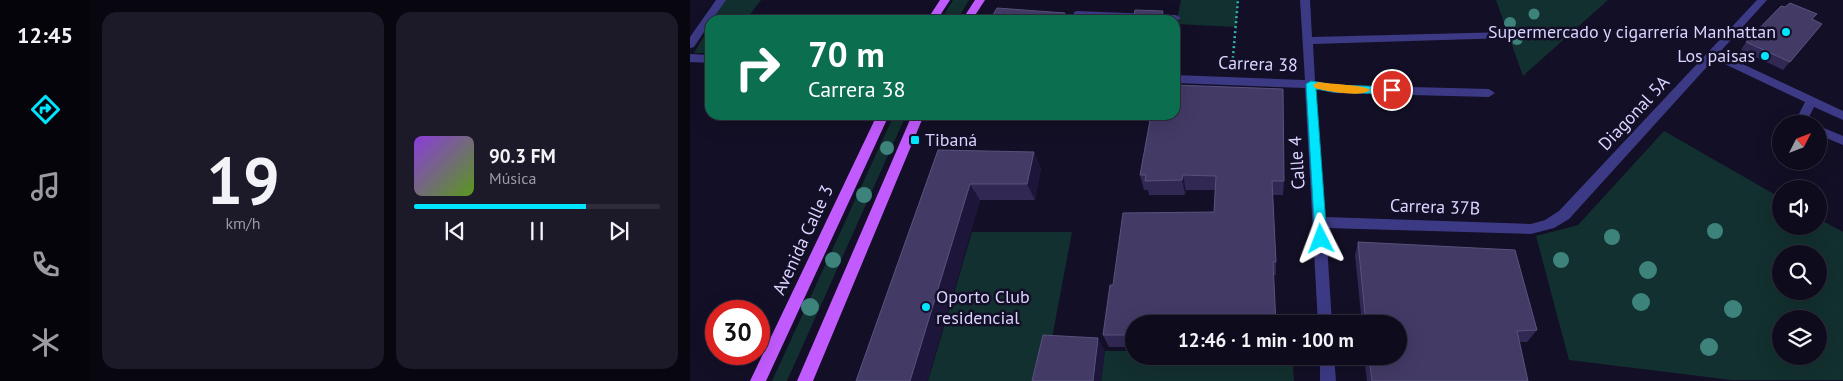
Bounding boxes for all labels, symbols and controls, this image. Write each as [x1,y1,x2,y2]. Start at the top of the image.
place label: Supermercado y cigarrería Manhattan [1488,20,1776,43]
text: 12:45 [17,21,73,49]
marker: Supermercado y cigarrería Manhattan [1780,26,1792,38]
text: 70 m [808,31,885,77]
icon: right [725,35,790,100]
place label: Los paisas [1677,44,1755,67]
marker: Los paisas [1759,50,1771,62]
street label: Carrera 38 [1218,51,1298,76]
pin [1371,69,1413,111]
street label: Diagonal 5A [1593,70,1674,155]
text: Carrera 38 [808,75,905,103]
icon: arrive [1378,76,1406,104]
icon: directions [28,92,63,127]
north arrow [1772,115,1828,170]
map controls [1772,115,1827,365]
place label: Tibaná [925,128,977,151]
marker: Tibaná [909,134,921,146]
street label: Calle 4 [1283,136,1310,190]
text: 19 [206,138,280,222]
text: 90.3 FM [489,144,556,168]
text: Música [489,168,536,188]
icon: music [28,169,63,204]
button: sound [1772,180,1827,235]
street label: Avenida Calle 3 [767,181,838,298]
street label: Carrera 37B [1390,193,1481,220]
position arrow [1294,212,1346,264]
text: km/h [225,213,261,233]
icon: previous [441,217,469,245]
icon: pause [523,217,551,245]
icon: next [605,217,633,245]
button: search [1772,245,1827,300]
icon: phone [28,247,63,282]
place label: Oporto Club residencial [936,285,1030,329]
speed limit sign: 30 [705,300,770,365]
marker: Oporto Club residencial [920,301,932,313]
button: layers [1772,310,1827,365]
icon: climate [28,325,63,360]
text: 12:46 · 1 min · 100 m [1178,328,1354,352]

